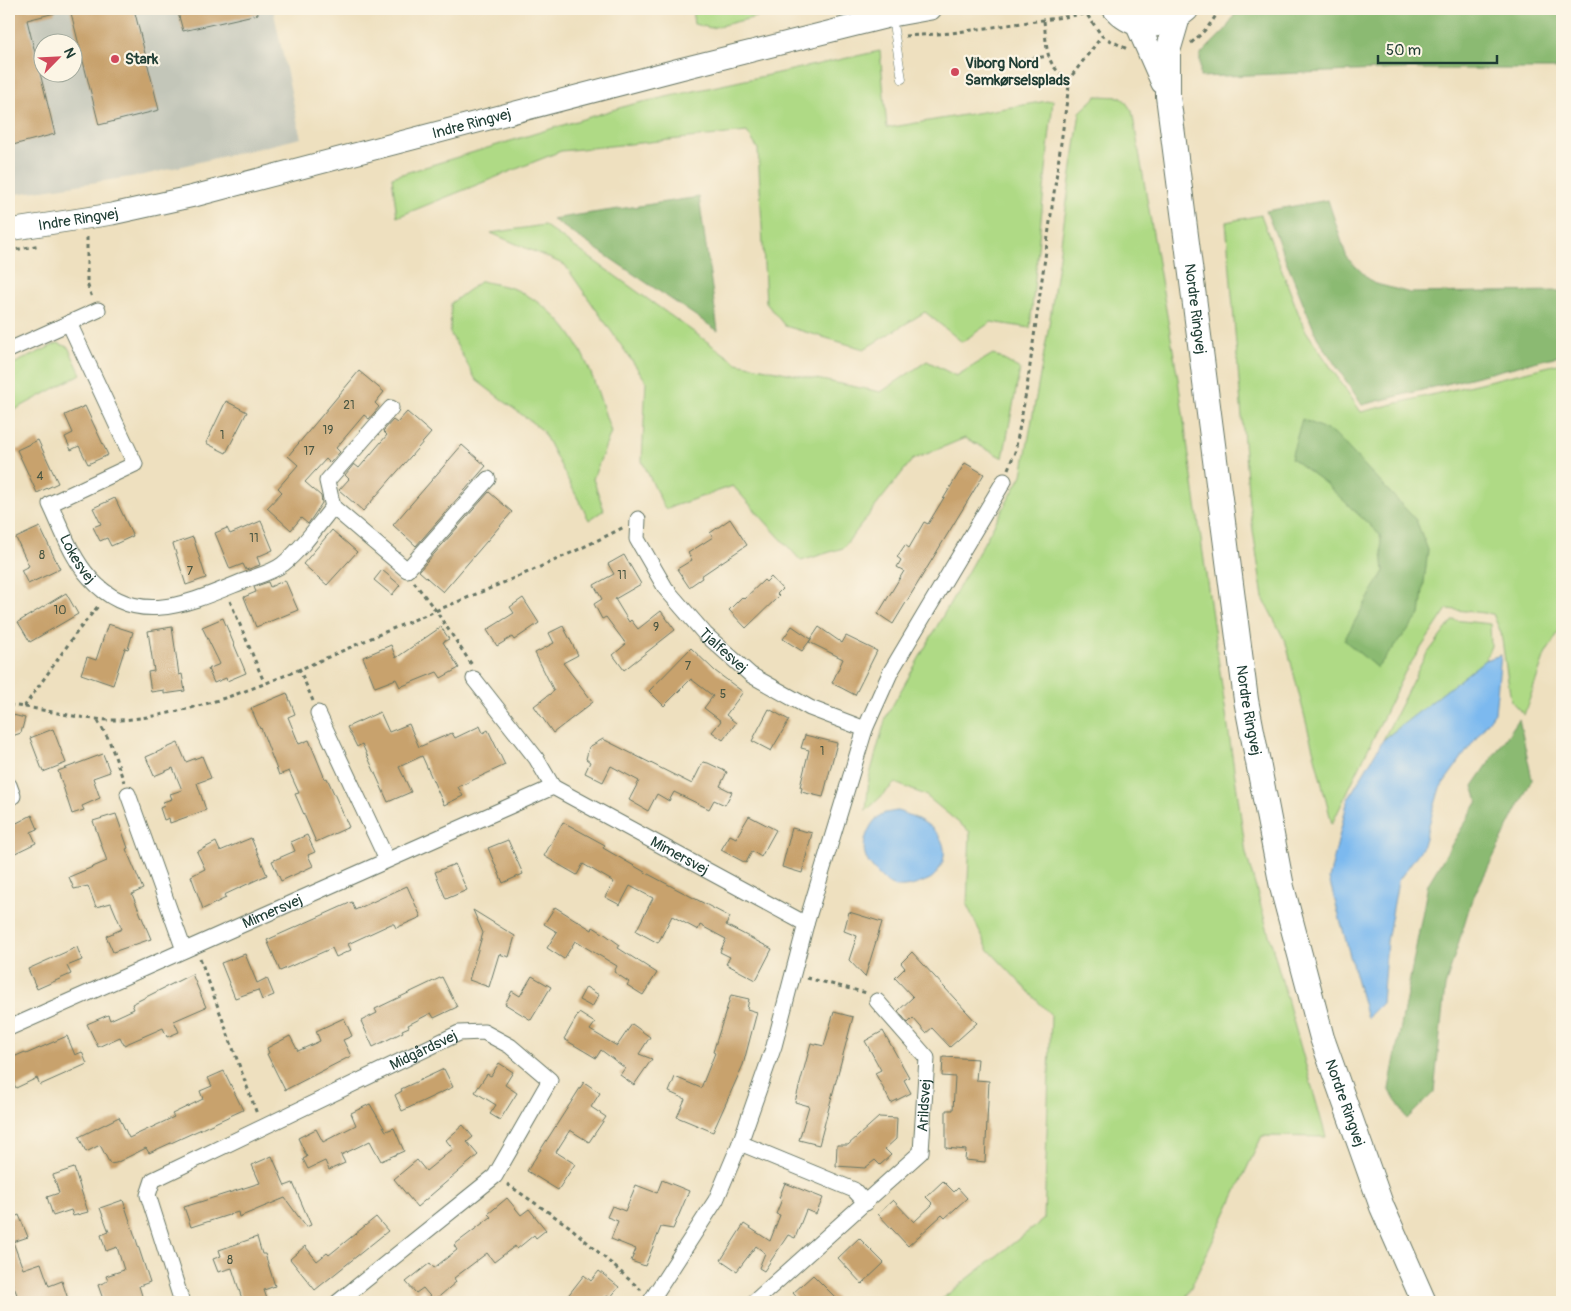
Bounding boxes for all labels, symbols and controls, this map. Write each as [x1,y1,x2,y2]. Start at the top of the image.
north arrow [32,32,82,82]
scale bar [1378,32,1497,64]
text: 50 m [1386,41,1421,60]
text: N [60,45,79,61]
place label: Stark [125,50,159,69]
marker: Stark [109,53,121,65]
place label: Viborg Nord Samkørselsplads [965,54,1070,90]
marker: Viborg Nord Samkørselsplads [949,66,961,78]
street label: Indre Ringvej [430,105,513,143]
street label: Indre Ringvej [37,204,120,235]
street label: Nordre Ringvej [1180,262,1210,355]
house number: 21 [343,398,355,413]
house number: 19 [323,423,333,438]
house number: 1 [220,428,224,443]
house number: 17 [303,444,315,459]
house number: 4 [37,469,44,484]
street label: Lokesvej [55,531,99,588]
house number: 11 [249,531,259,546]
house number: 8 [39,548,45,563]
house number: 7 [187,564,194,579]
house number: 11 [617,568,627,583]
house number: 10 [54,603,66,618]
house number: 9 [653,620,659,635]
street label: Tjalfesvej [694,624,752,678]
house number: 7 [685,659,692,674]
street label: Nordre Ringvej [1232,664,1265,757]
house number: 5 [720,687,726,702]
house number: 1 [820,744,824,759]
street label: Mimersvej [647,833,712,879]
street label: Mimersvej [240,890,305,933]
street label: Midgårdsvej [387,1026,460,1075]
street label: Nordre Ringvej [1320,1057,1369,1149]
street label: Arildsvej [913,1079,936,1133]
house number: 8 [227,1253,233,1268]

